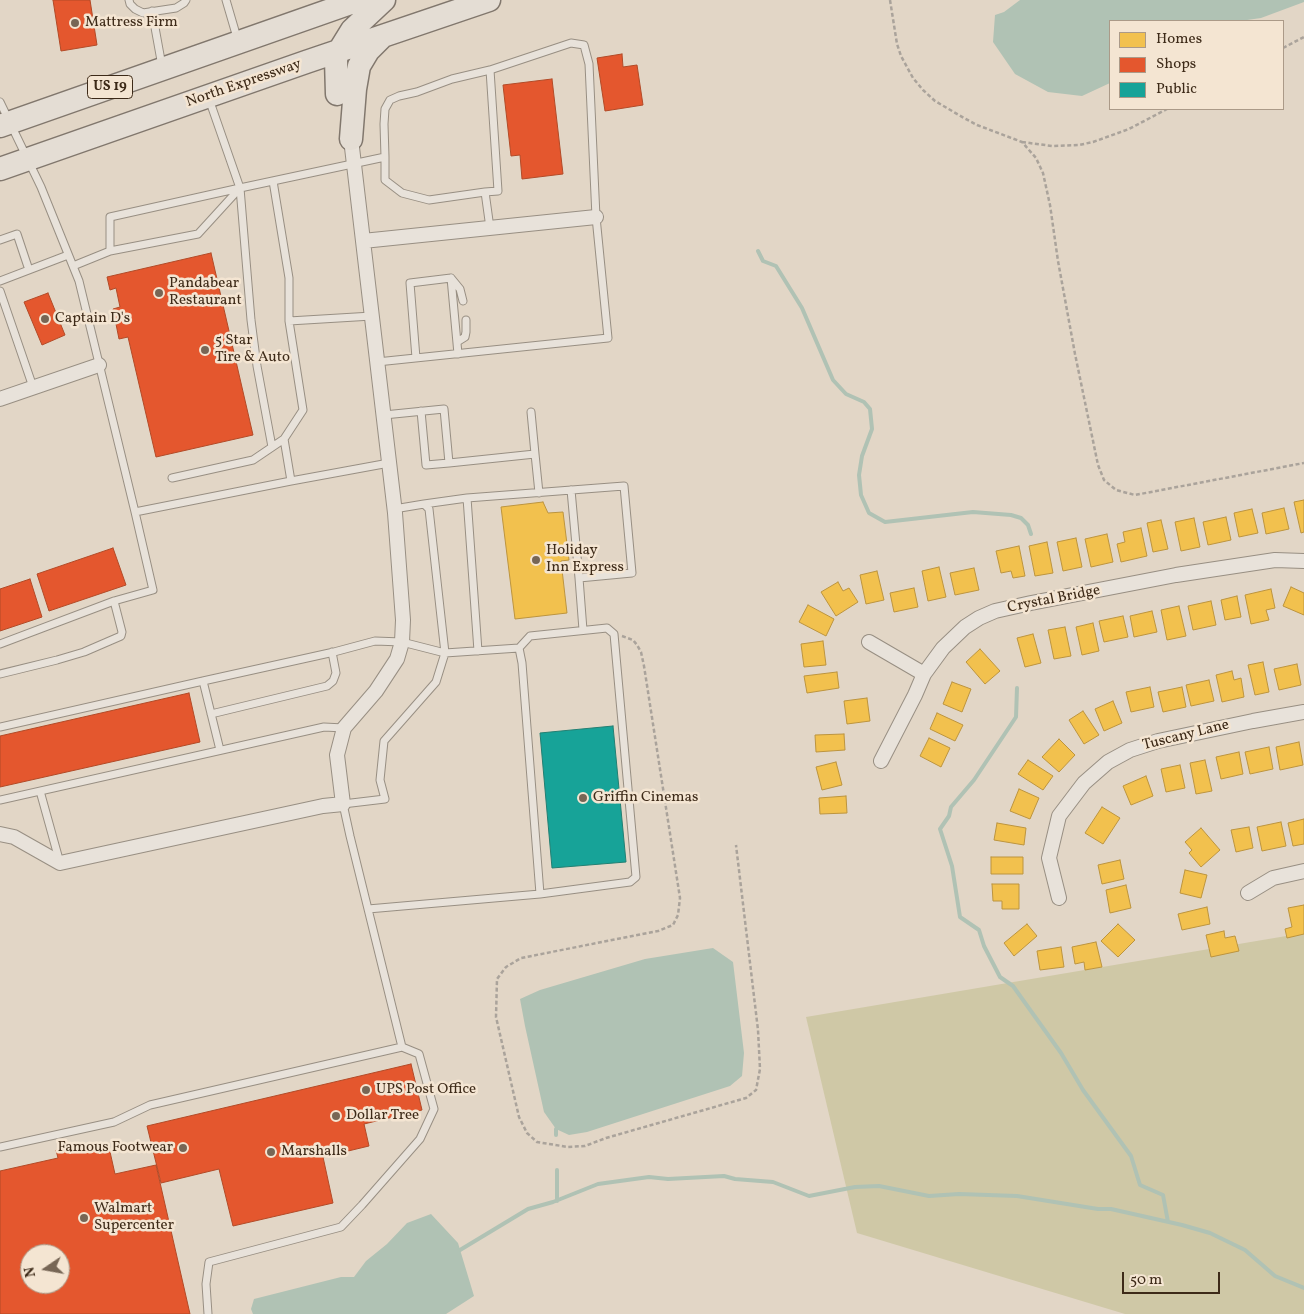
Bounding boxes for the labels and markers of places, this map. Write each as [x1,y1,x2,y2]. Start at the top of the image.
place label: Mattress Firm [85,14,178,32]
marker: Mattress Firm [69,17,81,29]
place label: Pandabear Restaurant [169,275,242,310]
marker: Pandabear Restaurant [153,287,165,299]
place label: Captain D's [55,310,130,328]
marker: Captain D's [39,313,51,325]
place label: 5 Star Tire & Auto [215,332,290,367]
marker: 5 Star Tire & Auto [199,344,211,356]
place label: Holiday Inn Express [546,542,624,577]
marker: Holiday Inn Express [530,554,542,566]
place label: Griffin Cinemas [593,789,699,807]
marker: Griffin Cinemas [577,792,589,804]
place label: UPS Post Office [376,1081,476,1099]
marker: UPS Post Office [360,1084,372,1096]
place label: Dollar Tree [346,1107,419,1125]
marker: Dollar Tree [330,1110,342,1122]
place label: Famous Footwear [58,1139,173,1157]
marker: Famous Footwear [177,1142,189,1154]
place label: Marshalls [281,1143,347,1161]
marker: Marshalls [265,1146,277,1158]
place label: Walmart Supercenter [94,1200,174,1235]
marker: Walmart Supercenter [78,1212,90,1224]

